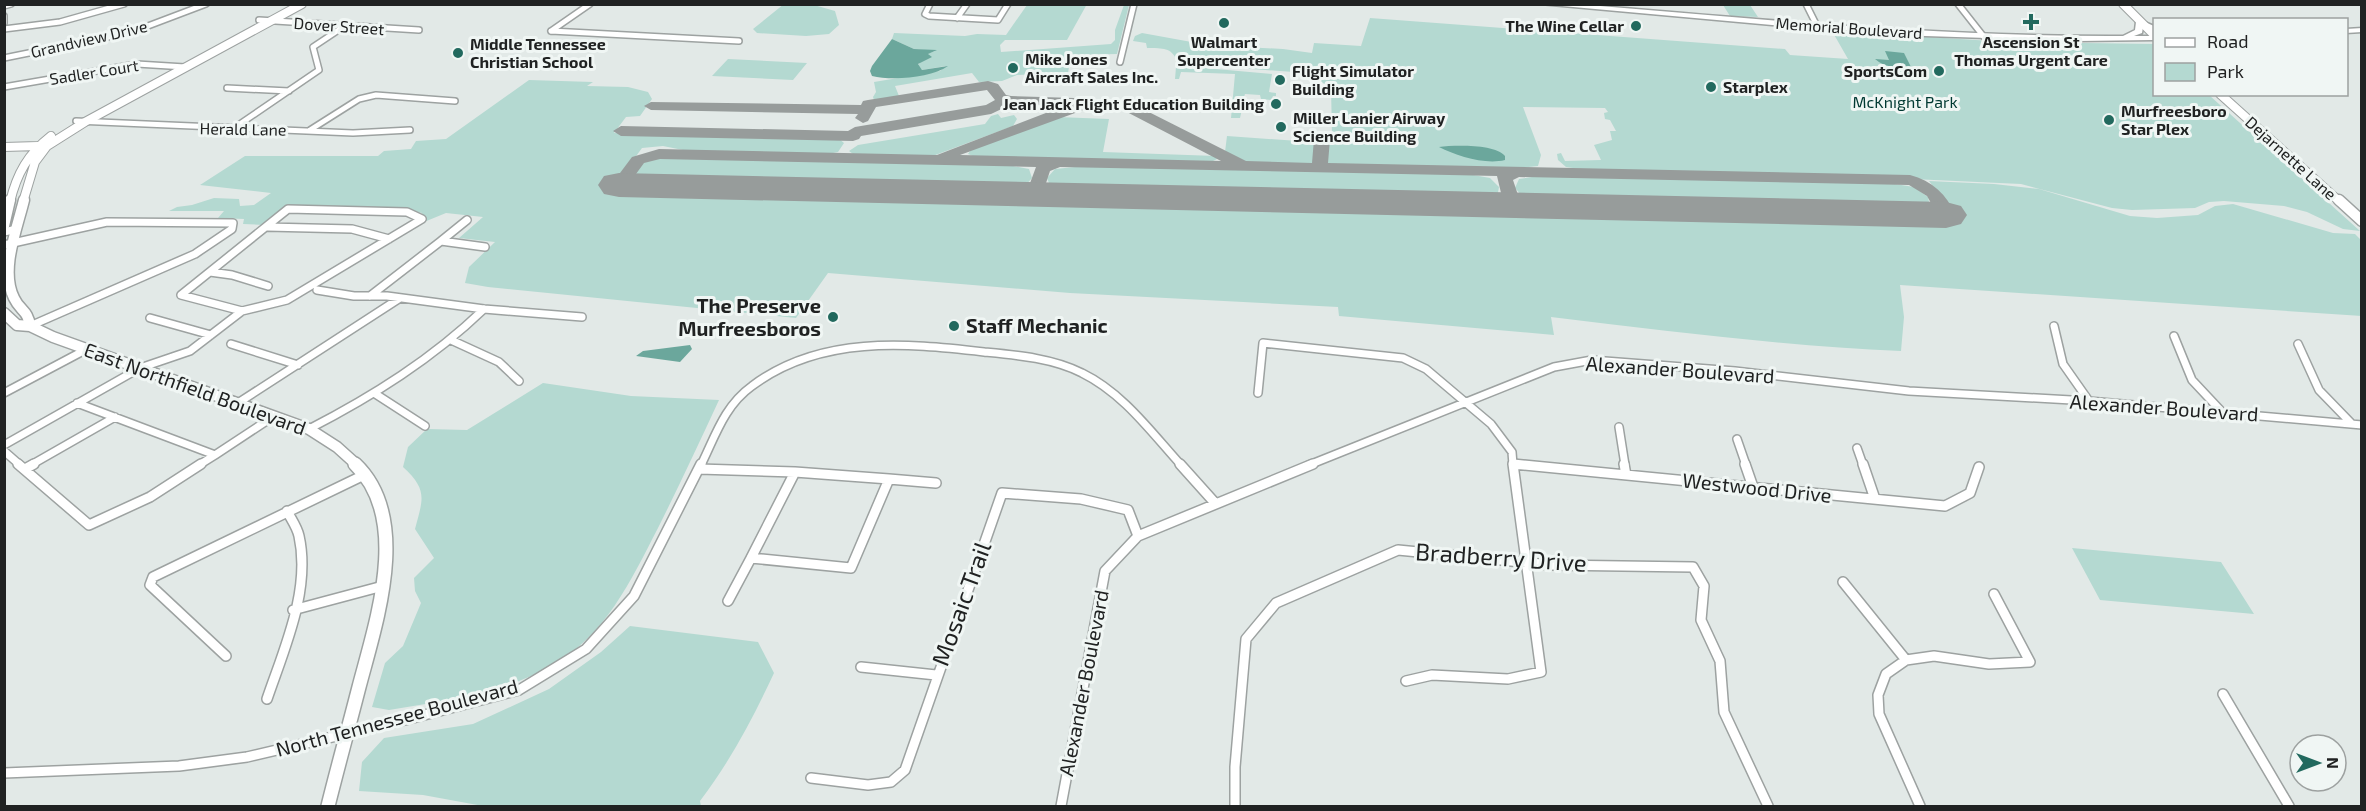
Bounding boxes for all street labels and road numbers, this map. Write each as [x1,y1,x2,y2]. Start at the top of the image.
street label: Dover Street [293,13,385,38]
street label: Memorial Boulevard [1775,13,1923,42]
street label: Grandview Drive [29,16,149,61]
street label: Sadler Court [48,55,140,88]
street label: Dejarnette Lane [2241,112,2341,204]
street label: Herald Lane [199,118,287,139]
street label: East Northfield Boulevard [81,337,310,439]
street label: Alexander Boulevard [1585,350,1775,388]
street label: Alexander Boulevard [2069,388,2259,426]
street label: Westwood Drive [1681,467,1833,507]
street label: Bradberry Drive [1414,536,1588,577]
street label: Mosaic Trail [925,537,996,670]
street label: Alexander Boulevard [1053,588,1113,778]
street label: North Tennessee Boulevard [273,673,520,761]

